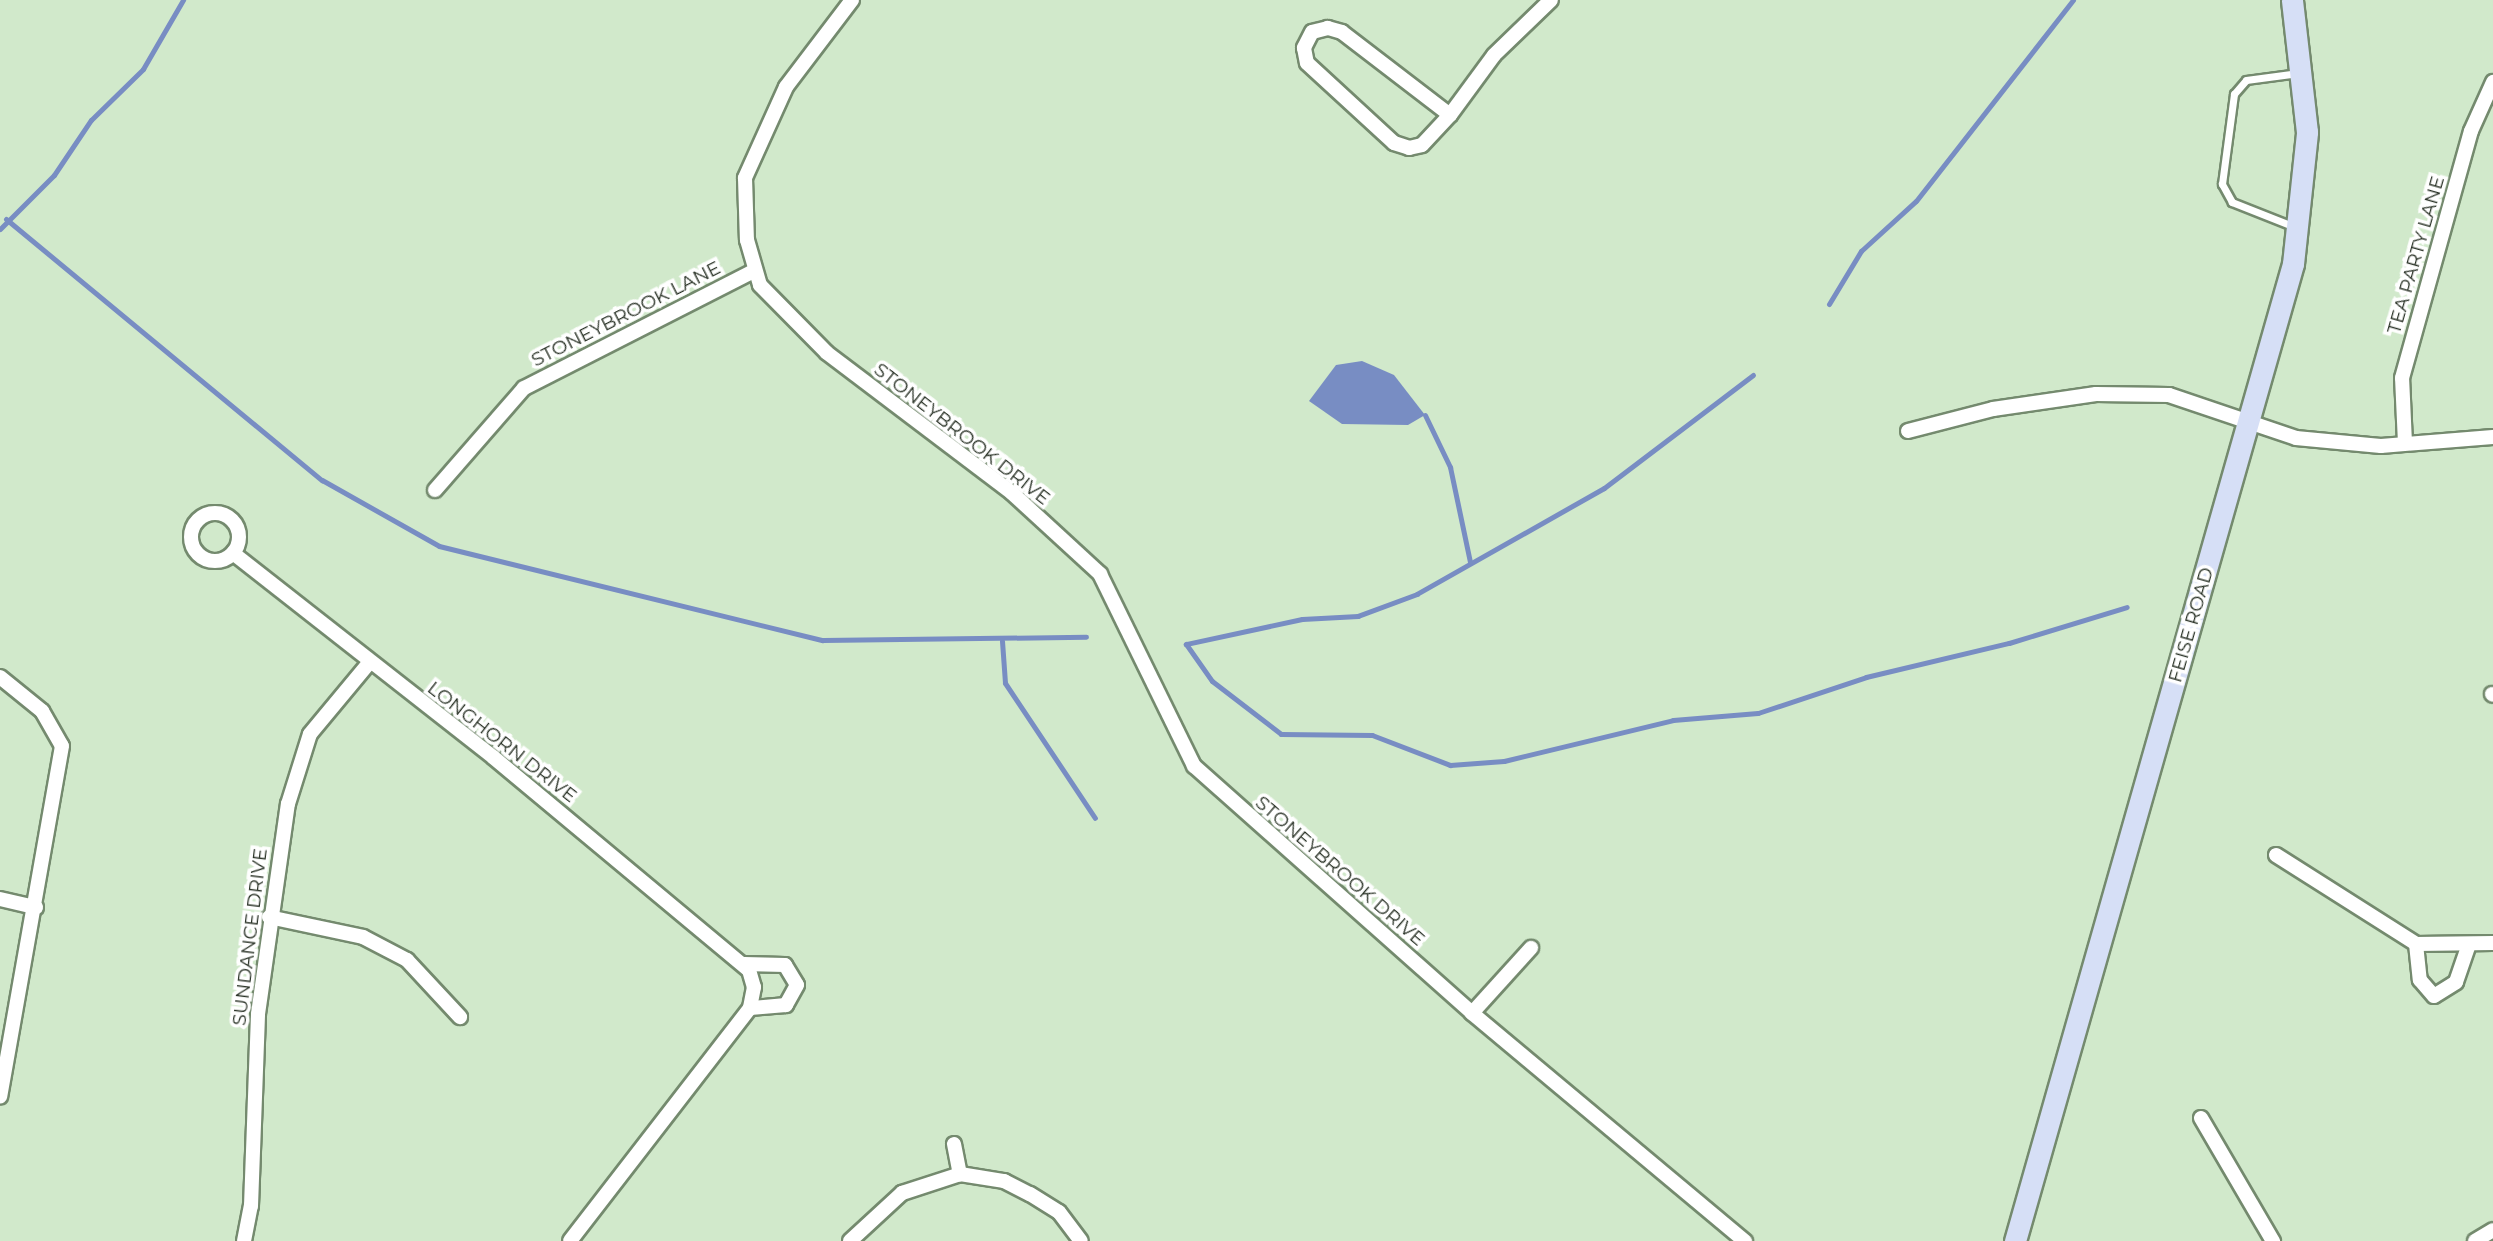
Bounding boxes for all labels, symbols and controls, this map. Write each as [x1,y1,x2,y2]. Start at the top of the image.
street label: TEA PARTY LANE [2383,174,2449,336]
street label: STONEYBROOK LANE [528,256,724,372]
street label: STONEYBROOK DRIVE [870,358,1054,510]
street label: FEISE ROAD [2164,565,2218,685]
street label: LONGHORN DRIVE [423,677,581,807]
street label: STONEYBROOK DRIVE [1251,791,1429,951]
street label: SUNDANCE DRIVE [228,847,272,1027]

